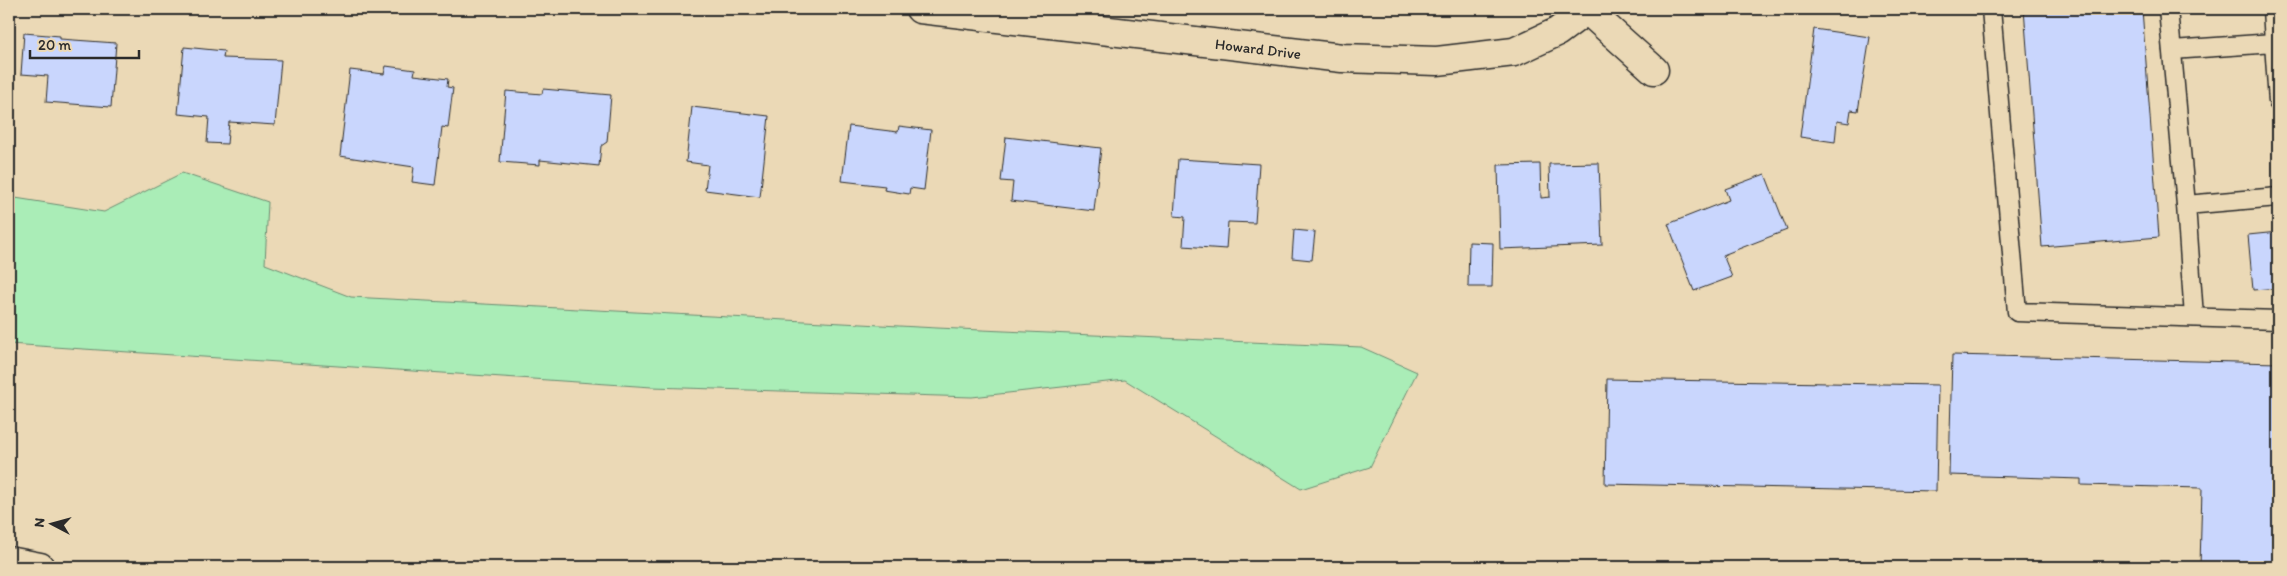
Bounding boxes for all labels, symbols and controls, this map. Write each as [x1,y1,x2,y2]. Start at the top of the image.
scale bar [30,28,139,60]
street label: Howard Drive [1214,35,1302,63]
text: 20 m [38,36,72,54]
north arrow [28,498,78,548]
text: N [31,517,49,528]

